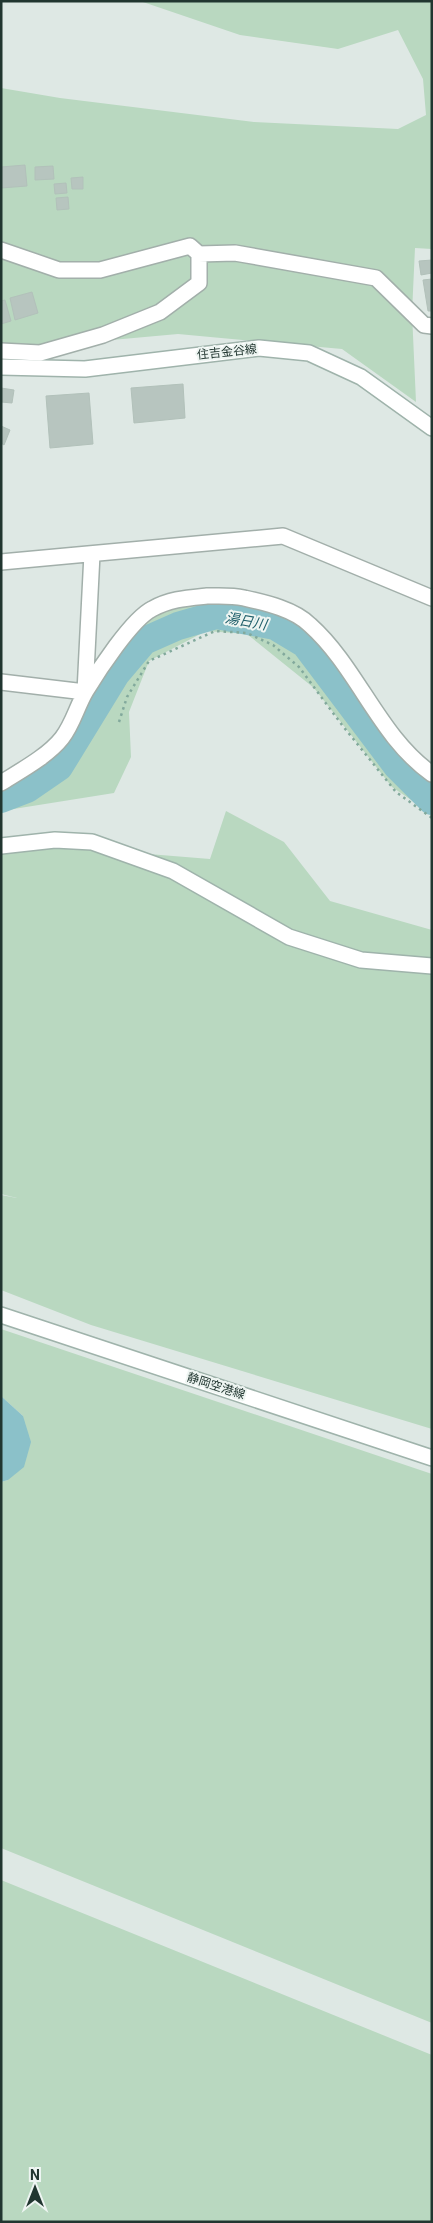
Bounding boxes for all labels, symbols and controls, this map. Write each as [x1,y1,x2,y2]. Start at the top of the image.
street label: 住吉金谷線 [196,342,258,362]
water label: 湯日川 [224,609,270,633]
street label: 静岡空港線 [185,1370,247,1402]
north arrow [10,2163,60,2213]
text: N [30,2167,40,2183]

